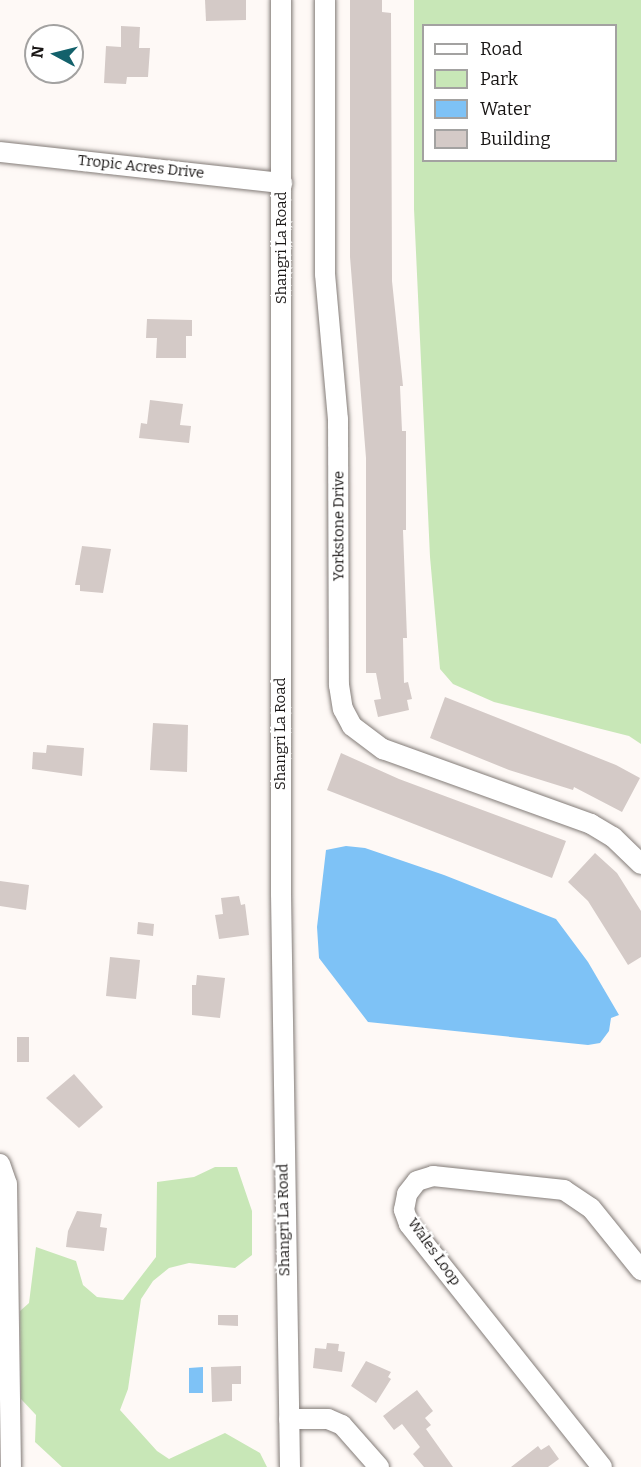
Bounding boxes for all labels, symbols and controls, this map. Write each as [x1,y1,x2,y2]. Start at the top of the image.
north arrow [24,24,84,84]
legend [422,24,617,162]
text: Road [480,38,522,60]
text: N [27,45,48,59]
text: Park [480,68,518,90]
text: Water [480,98,531,120]
text: Building [480,128,551,150]
street label: Tropic Acres Drive [77,151,205,183]
street label: Shangri La Road [273,192,291,304]
street label: Yorkstone Drive [330,471,348,581]
street label: Shangri La Road [272,678,290,790]
street label: Shangri La Road [274,1164,294,1276]
street label: Wales Loop [403,1215,465,1289]

